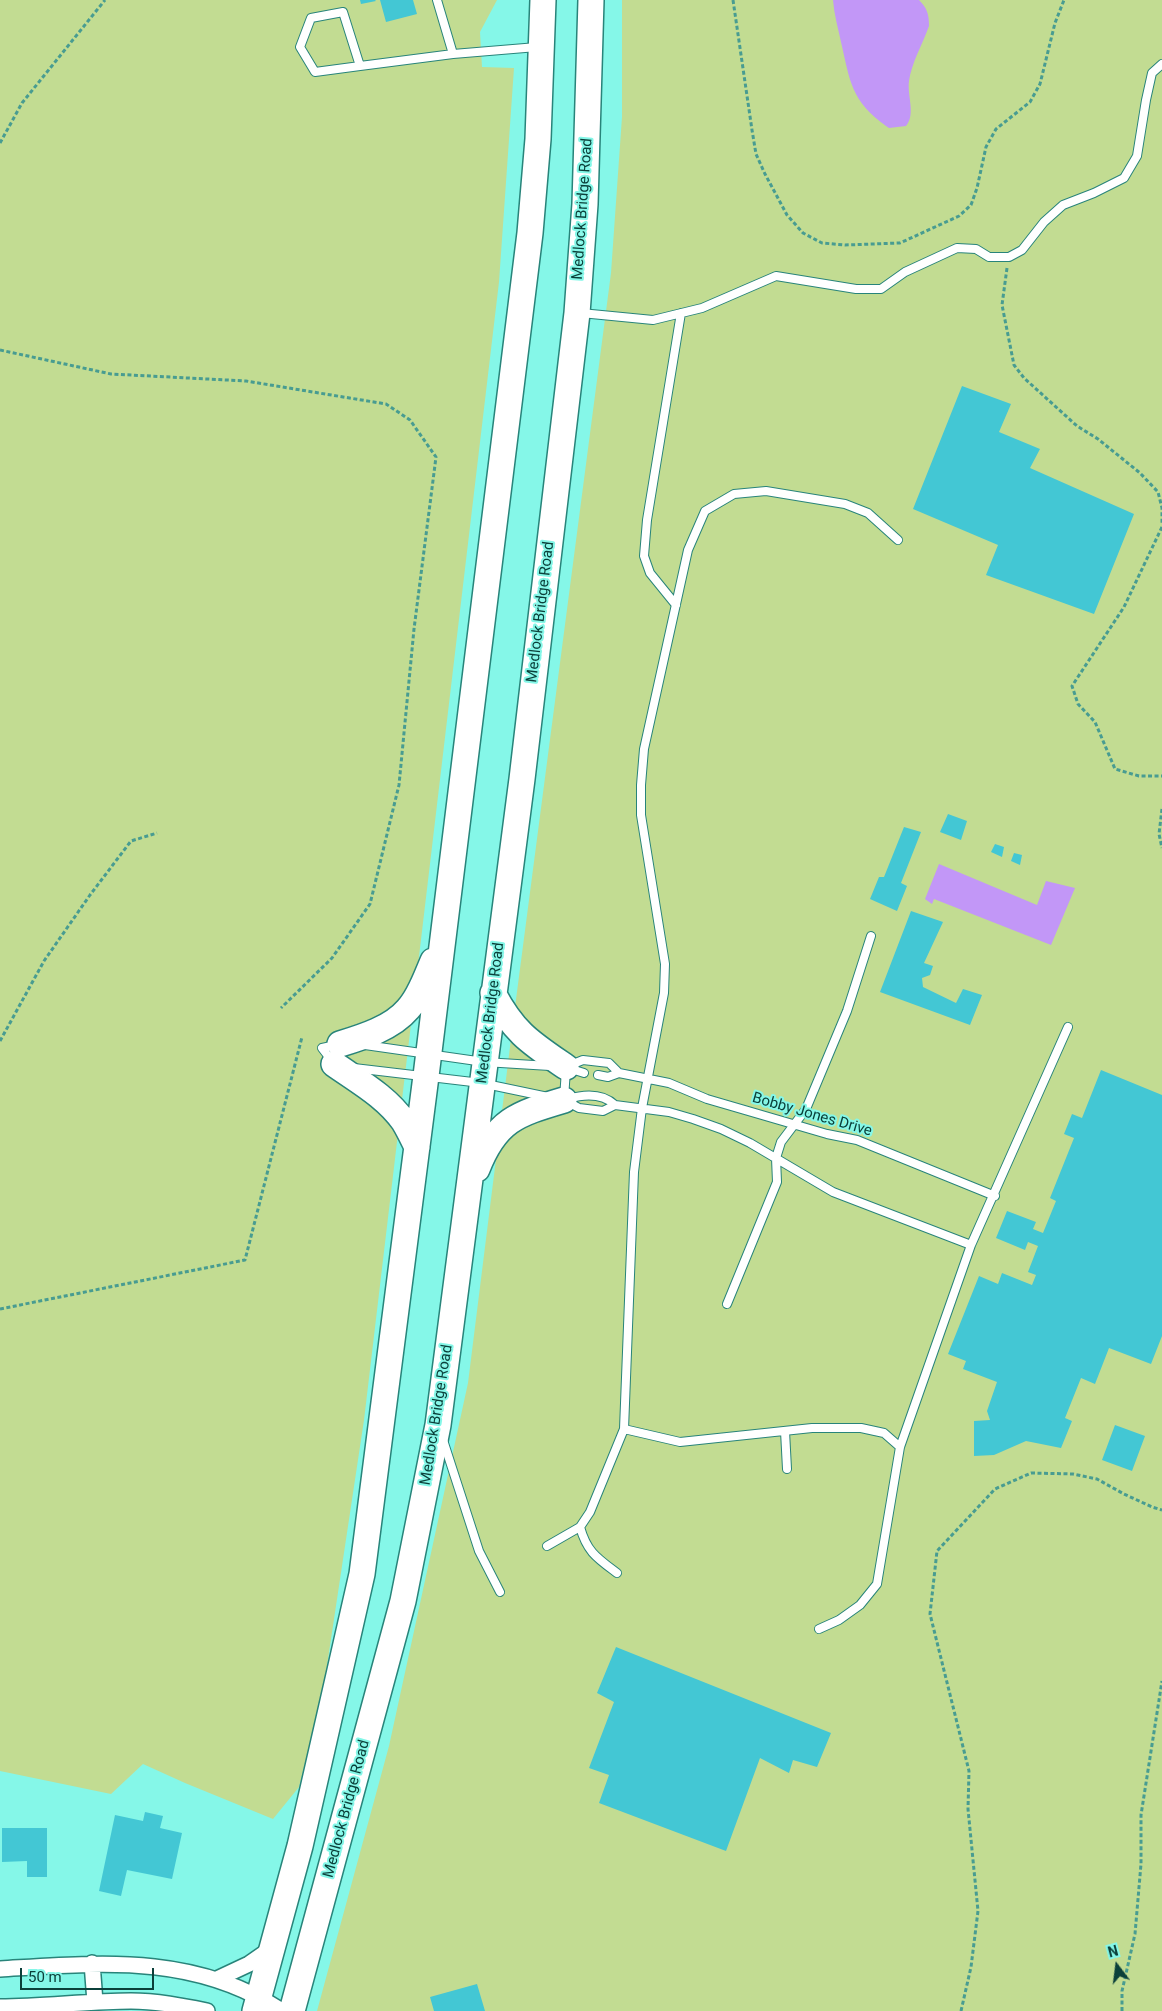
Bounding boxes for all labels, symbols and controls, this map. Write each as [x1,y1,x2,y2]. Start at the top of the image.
street label: Medlock Bridge Road [569,138,597,280]
street label: Medlock Bridge Road [523,540,559,684]
street label: Medlock Bridge Road [473,941,509,1085]
street label: Bobby Jones Drive [750,1089,874,1141]
street label: Medlock Bridge Road [417,1343,457,1487]
street label: Medlock Bridge Road [320,1738,374,1880]
north arrow [1092,1941,1142,1991]
text: N [1106,1943,1120,1961]
scale bar [22,1958,156,1990]
text: 50 m [28,1968,62,1986]

